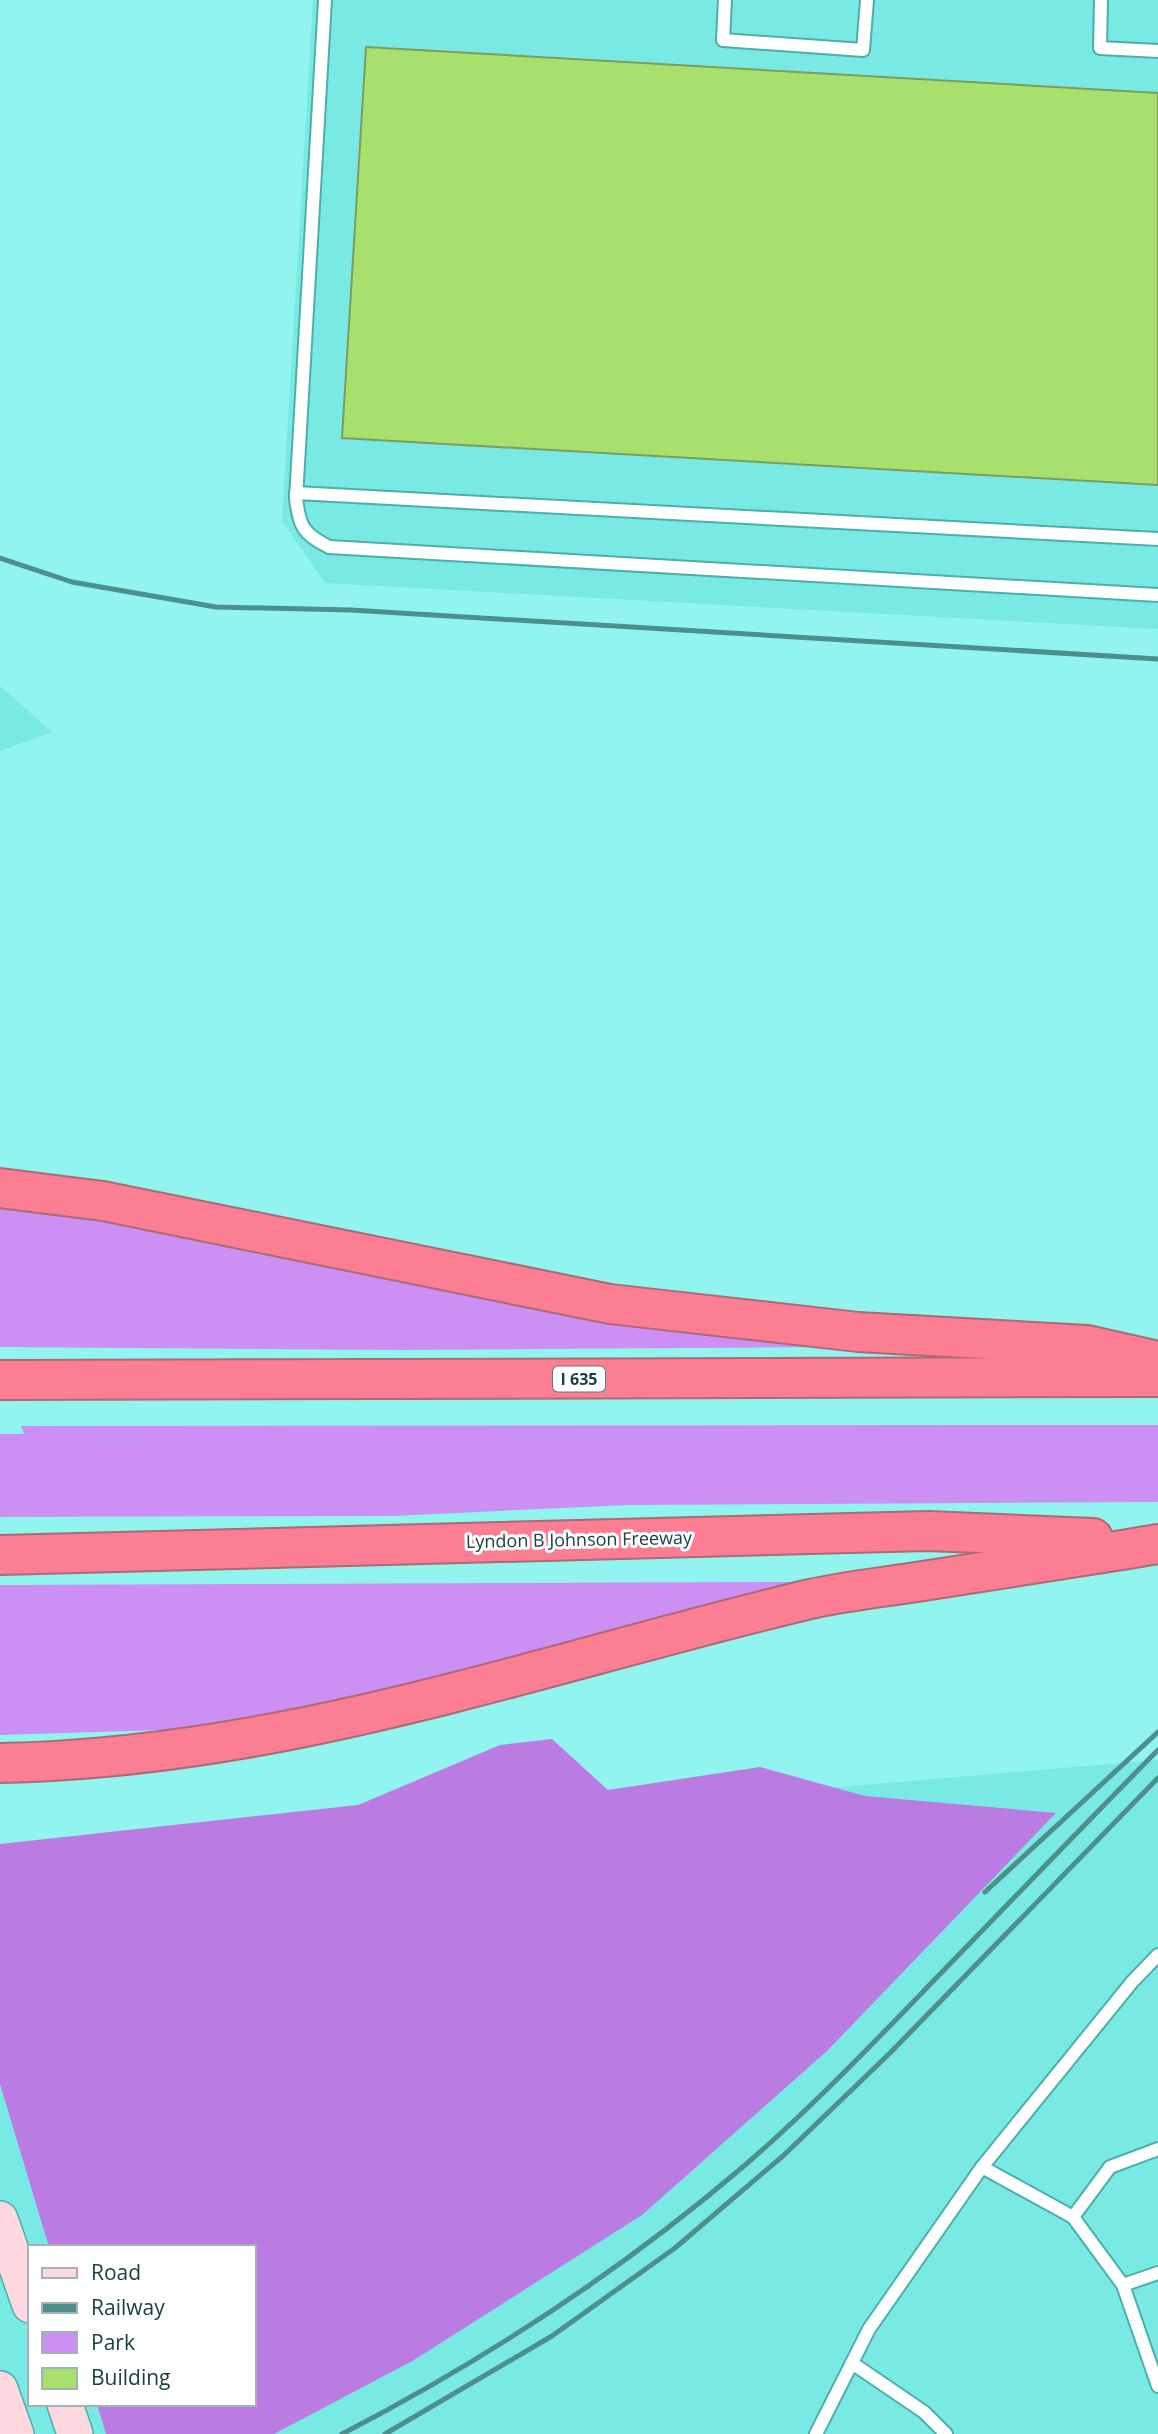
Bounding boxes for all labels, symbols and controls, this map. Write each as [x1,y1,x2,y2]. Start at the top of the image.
road number: I 635 [553,1366,605,1392]
street label: Lyndon B Johnson Freeway [466,1525,693,1553]
legend [28,2245,256,2406]
text: Road [91,2258,141,2286]
text: Railway [91,2293,165,2321]
text: Park [91,2328,135,2356]
text: Building [91,2363,170,2391]

